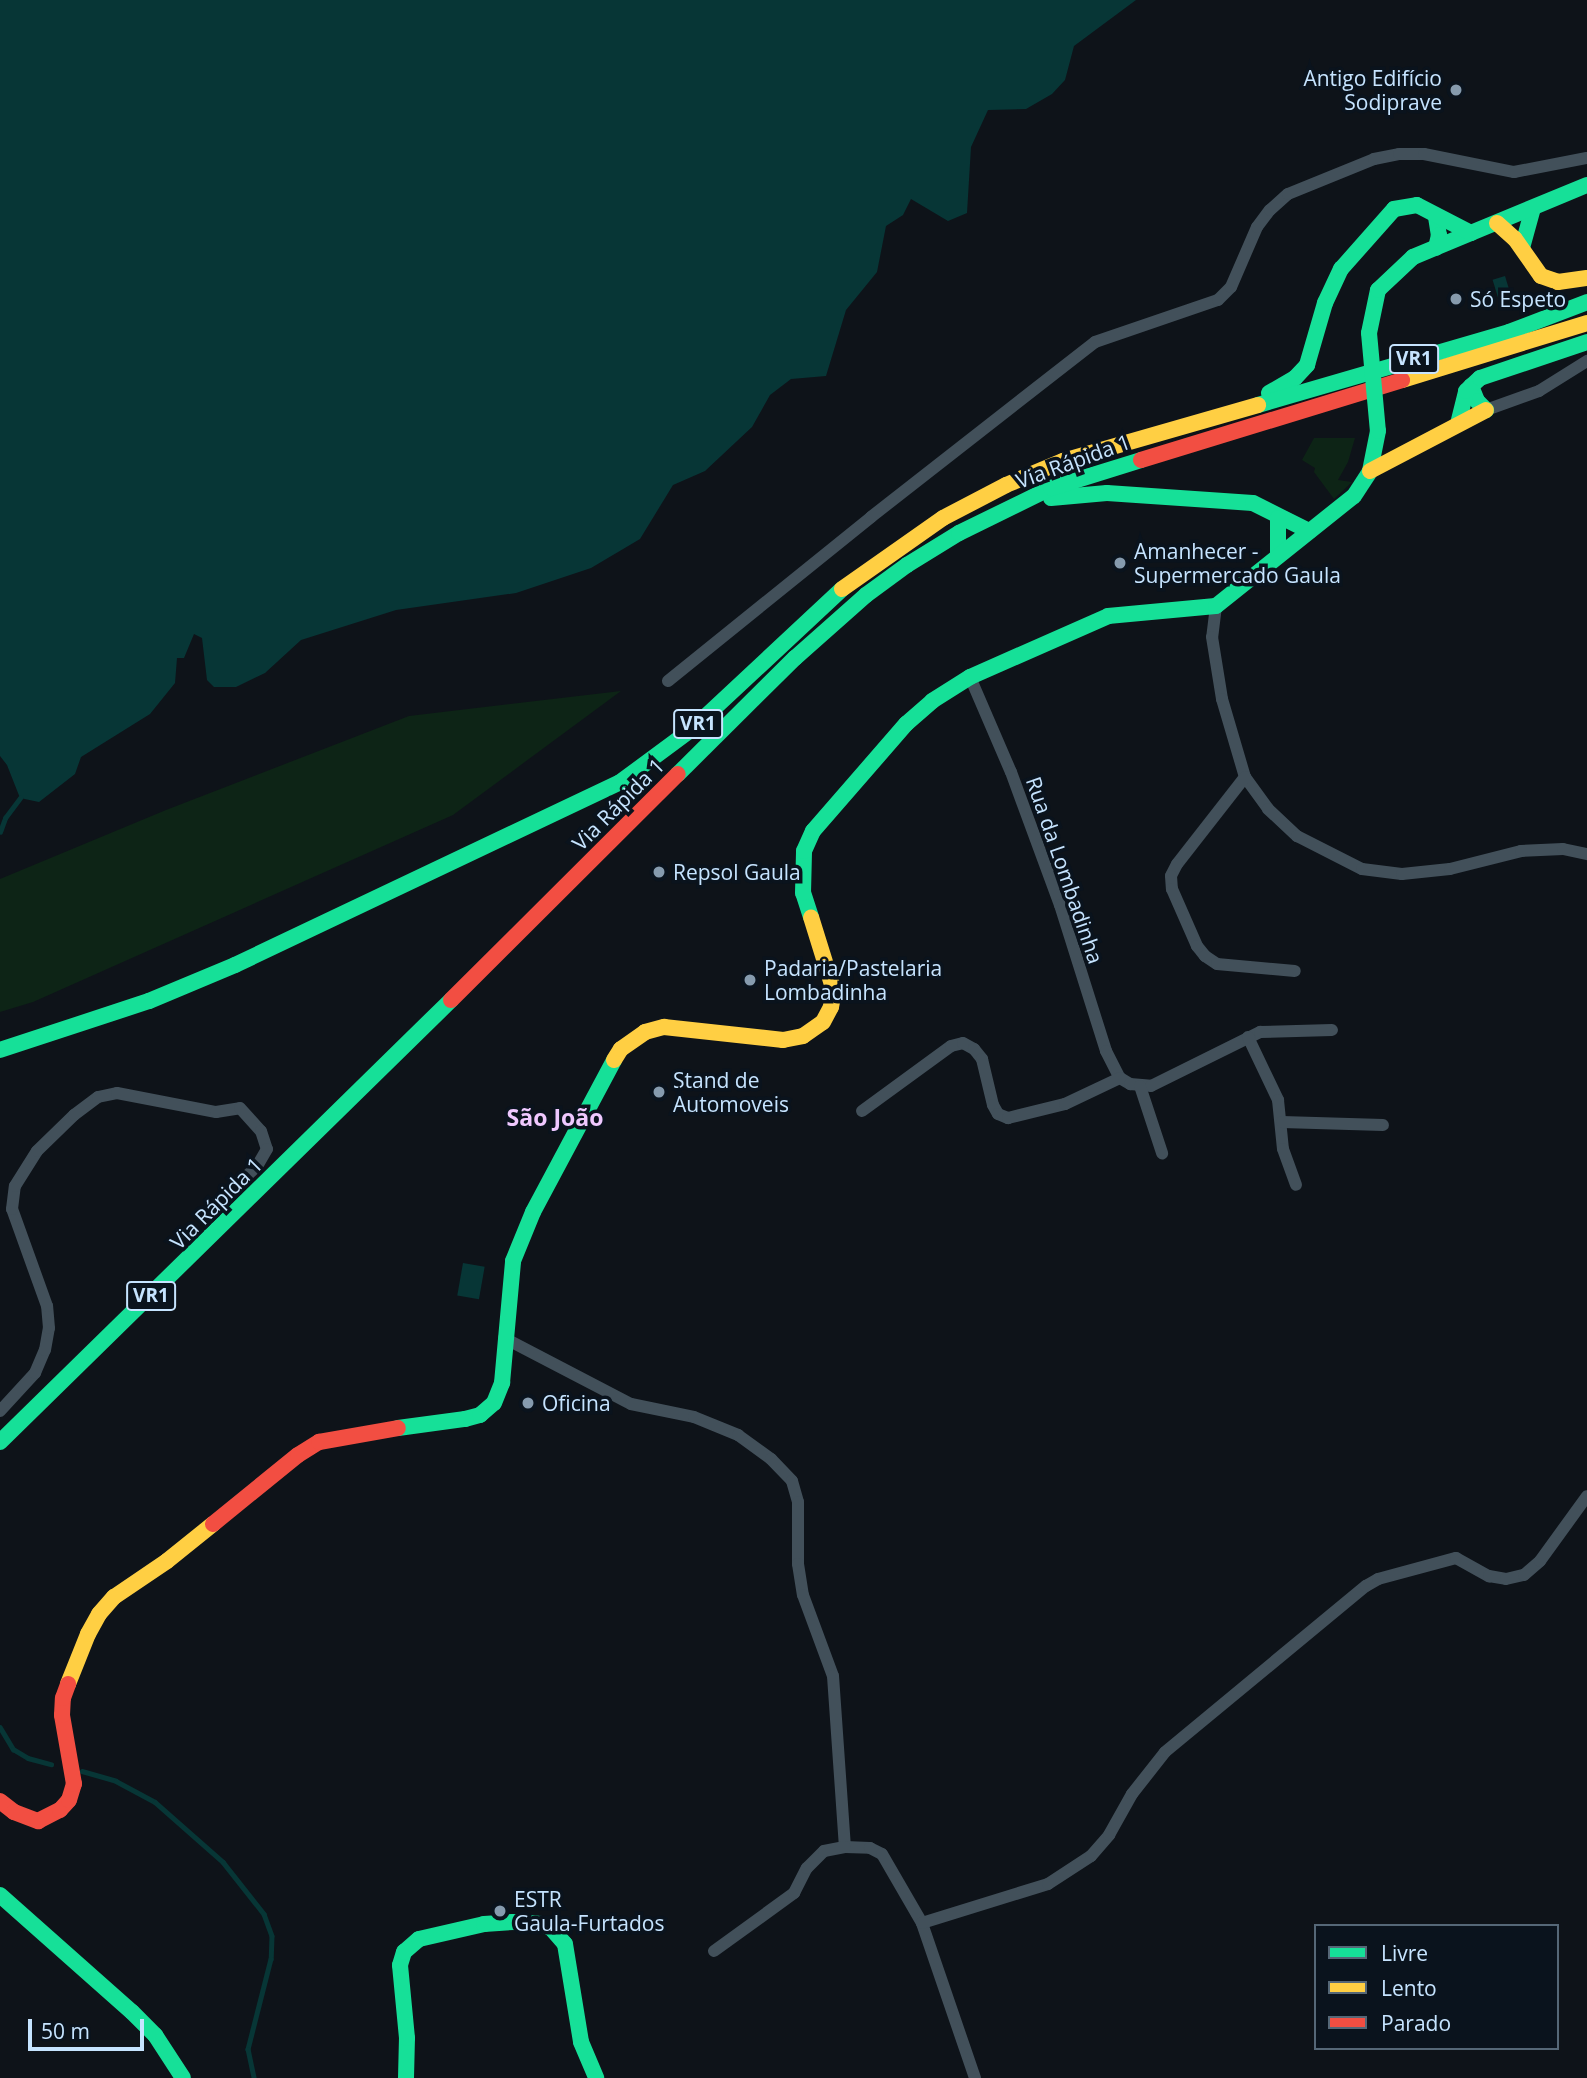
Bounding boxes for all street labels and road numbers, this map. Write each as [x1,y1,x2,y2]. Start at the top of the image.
road number: VR1 [1388,344,1440,374]
street label: Via Rápida 1 [1012,429,1134,493]
road number: VR1 [672,708,724,740]
street label: Via Rápida 1 [567,753,669,855]
street label: Rua da Lombadinha [1021,773,1109,967]
street label: Via Rápida 1 [165,1152,267,1254]
road number: VR1 [125,1280,177,1312]

